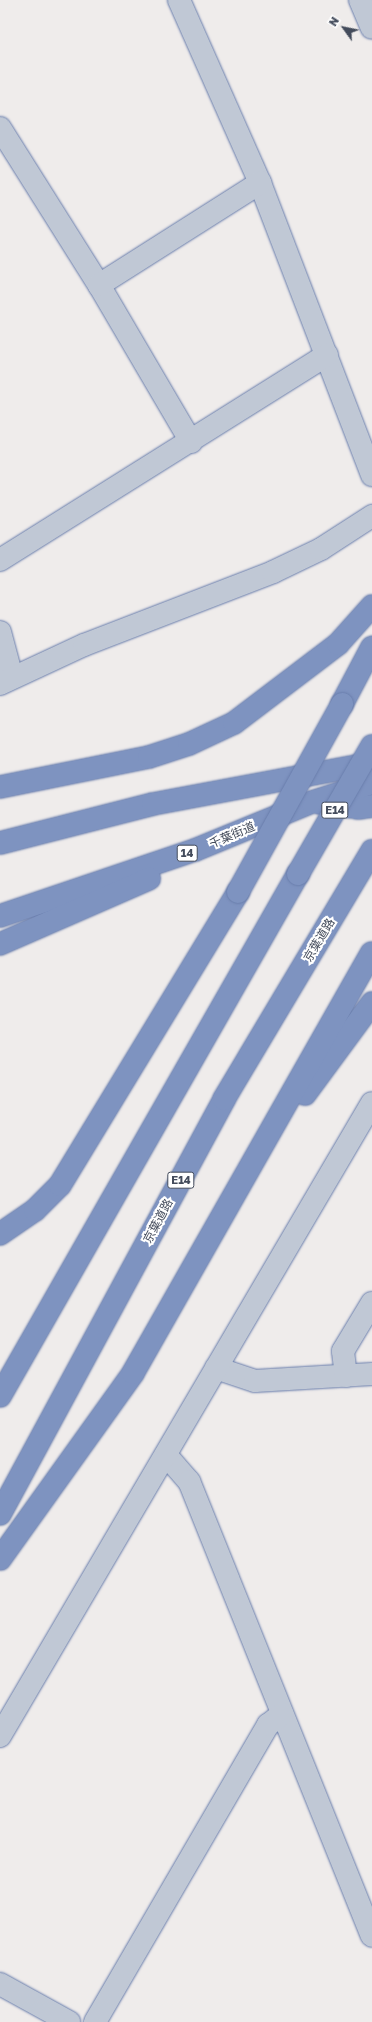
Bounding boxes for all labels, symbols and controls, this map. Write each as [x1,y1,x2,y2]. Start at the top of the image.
north arrow [324,8,364,48]
text: N [326,14,341,28]
road number: E14 [321,801,349,819]
street label: 千葉街道 [207,819,257,851]
road number: 14 [176,844,198,862]
street label: 京葉道路 [300,916,338,964]
road number: E14 [167,1171,195,1189]
street label: 京葉道路 [140,1196,176,1246]

